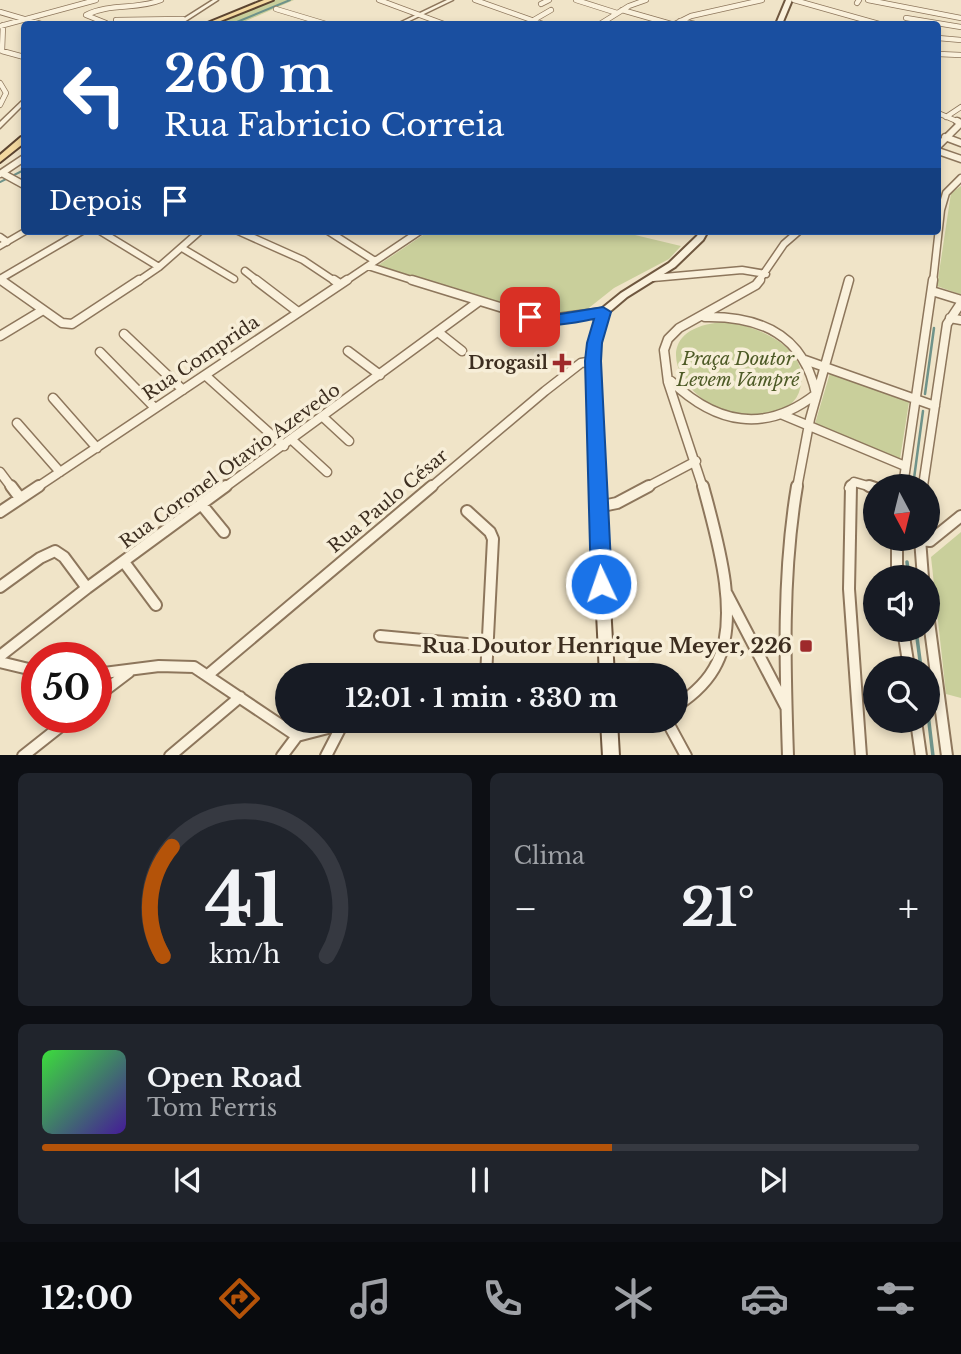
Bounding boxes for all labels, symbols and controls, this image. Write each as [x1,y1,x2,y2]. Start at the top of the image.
text: 260 m [164,44,333,105]
icon: left [49,49,140,140]
text: Rua Fabricio Correia [164,105,504,145]
icon: arrive [156,182,194,220]
text: Depois [49,185,142,217]
pin [500,287,560,347]
icon: arrive [511,298,549,336]
street label: Rua Comprida [139,311,263,405]
park label: Praça Doutor Levem Vampré [676,348,801,391]
place label: Drogasil [468,352,549,374]
marker: Drogasil [554,355,570,371]
street label: Rua Coronel Otavio Azevedo [116,379,344,553]
street label: Rua Paulo César [324,444,453,558]
north arrow [863,474,940,551]
map controls [863,474,940,733]
position arrow [564,547,638,621]
button: sound [863,565,940,642]
place label: Rua Doutor Henrique Meyer, 226 [422,633,792,659]
marker: Rua Doutor Henrique Meyer, 226 [798,638,814,654]
speed limit sign: 50 [21,642,112,733]
button: search [863,656,940,733]
text: 12:01 · 1 min · 330 m [345,682,618,714]
text: Clima [514,842,585,870]
text: 41 [205,855,285,946]
text: 21° [681,876,755,940]
text: − [514,885,538,932]
text: + [898,885,919,932]
text: km/h [209,938,280,969]
text: Open Road [147,1062,302,1094]
text: Tom Ferris [147,1094,277,1122]
icon: previous [169,1161,207,1199]
icon: pause [461,1161,499,1199]
icon: next [754,1161,792,1199]
icon: directions [215,1274,264,1323]
icon: music [346,1274,395,1323]
icon: phone [478,1274,527,1323]
icon: climate [609,1274,658,1323]
icon: car [740,1274,789,1323]
icon: filters [871,1274,920,1323]
text: 12:00 [41,1278,133,1318]

